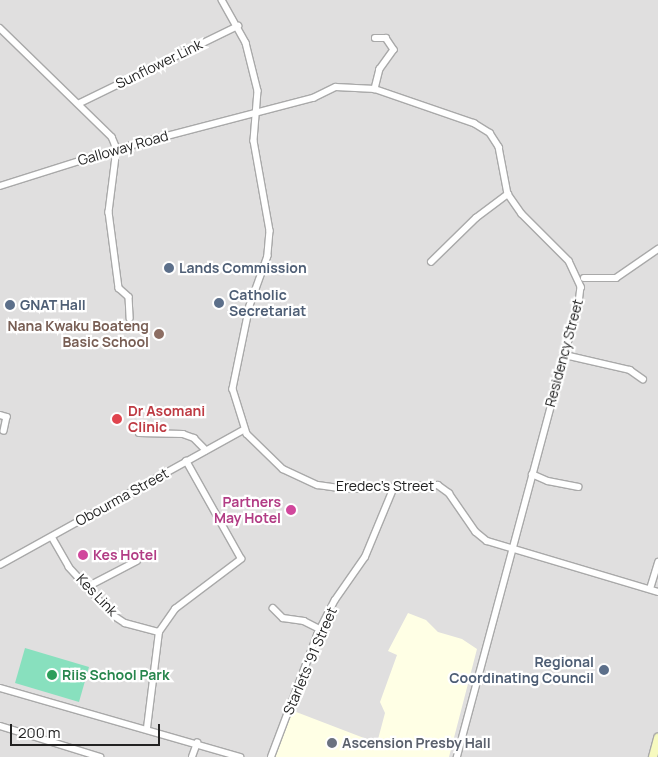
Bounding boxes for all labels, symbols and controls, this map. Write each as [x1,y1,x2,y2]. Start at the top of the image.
street label: Sunflower Link [113,36,205,92]
street label: Galloway Road [76,127,170,169]
place label: Lands Commission [179,260,307,276]
marker: Lands Commission [163,262,175,274]
place label: Catholic Secretariat [229,287,306,320]
place label: GNAT Hall [20,297,86,313]
marker: Catholic Secretariat [213,297,225,309]
street label: Residency Street [542,297,586,409]
marker: GNAT Hall [4,299,16,311]
place label: Nana Kwaku Boateng Basic School [7,318,149,351]
marker: Nana Kwaku Boateng Basic School [153,328,165,340]
place label: Dr Asomani Clinic [128,403,205,436]
marker: Dr Asomani Clinic [110,412,124,426]
street label: Obourma Street [73,465,171,529]
street label: Eredec's Street [336,478,434,494]
place label: Partners May Hotel [214,494,281,526]
marker: Partners May Hotel [285,504,297,516]
place label: Kes Hotel [93,547,157,563]
marker: Kes Hotel [77,549,89,561]
street label: Kes Link [73,571,121,619]
street label: Starlets '91 Street [280,605,340,717]
place label: Regional Coordinating Council [449,654,594,686]
marker: Regional Coordinating Council [598,664,610,676]
place label: Riis School Park [62,667,169,683]
marker: Riis School Park [46,669,58,681]
scale bar [12,714,162,746]
text: 200 m [18,722,61,743]
place label: Ascension Presby Hall [342,735,491,751]
marker: Ascension Presby Hall [326,737,338,749]

